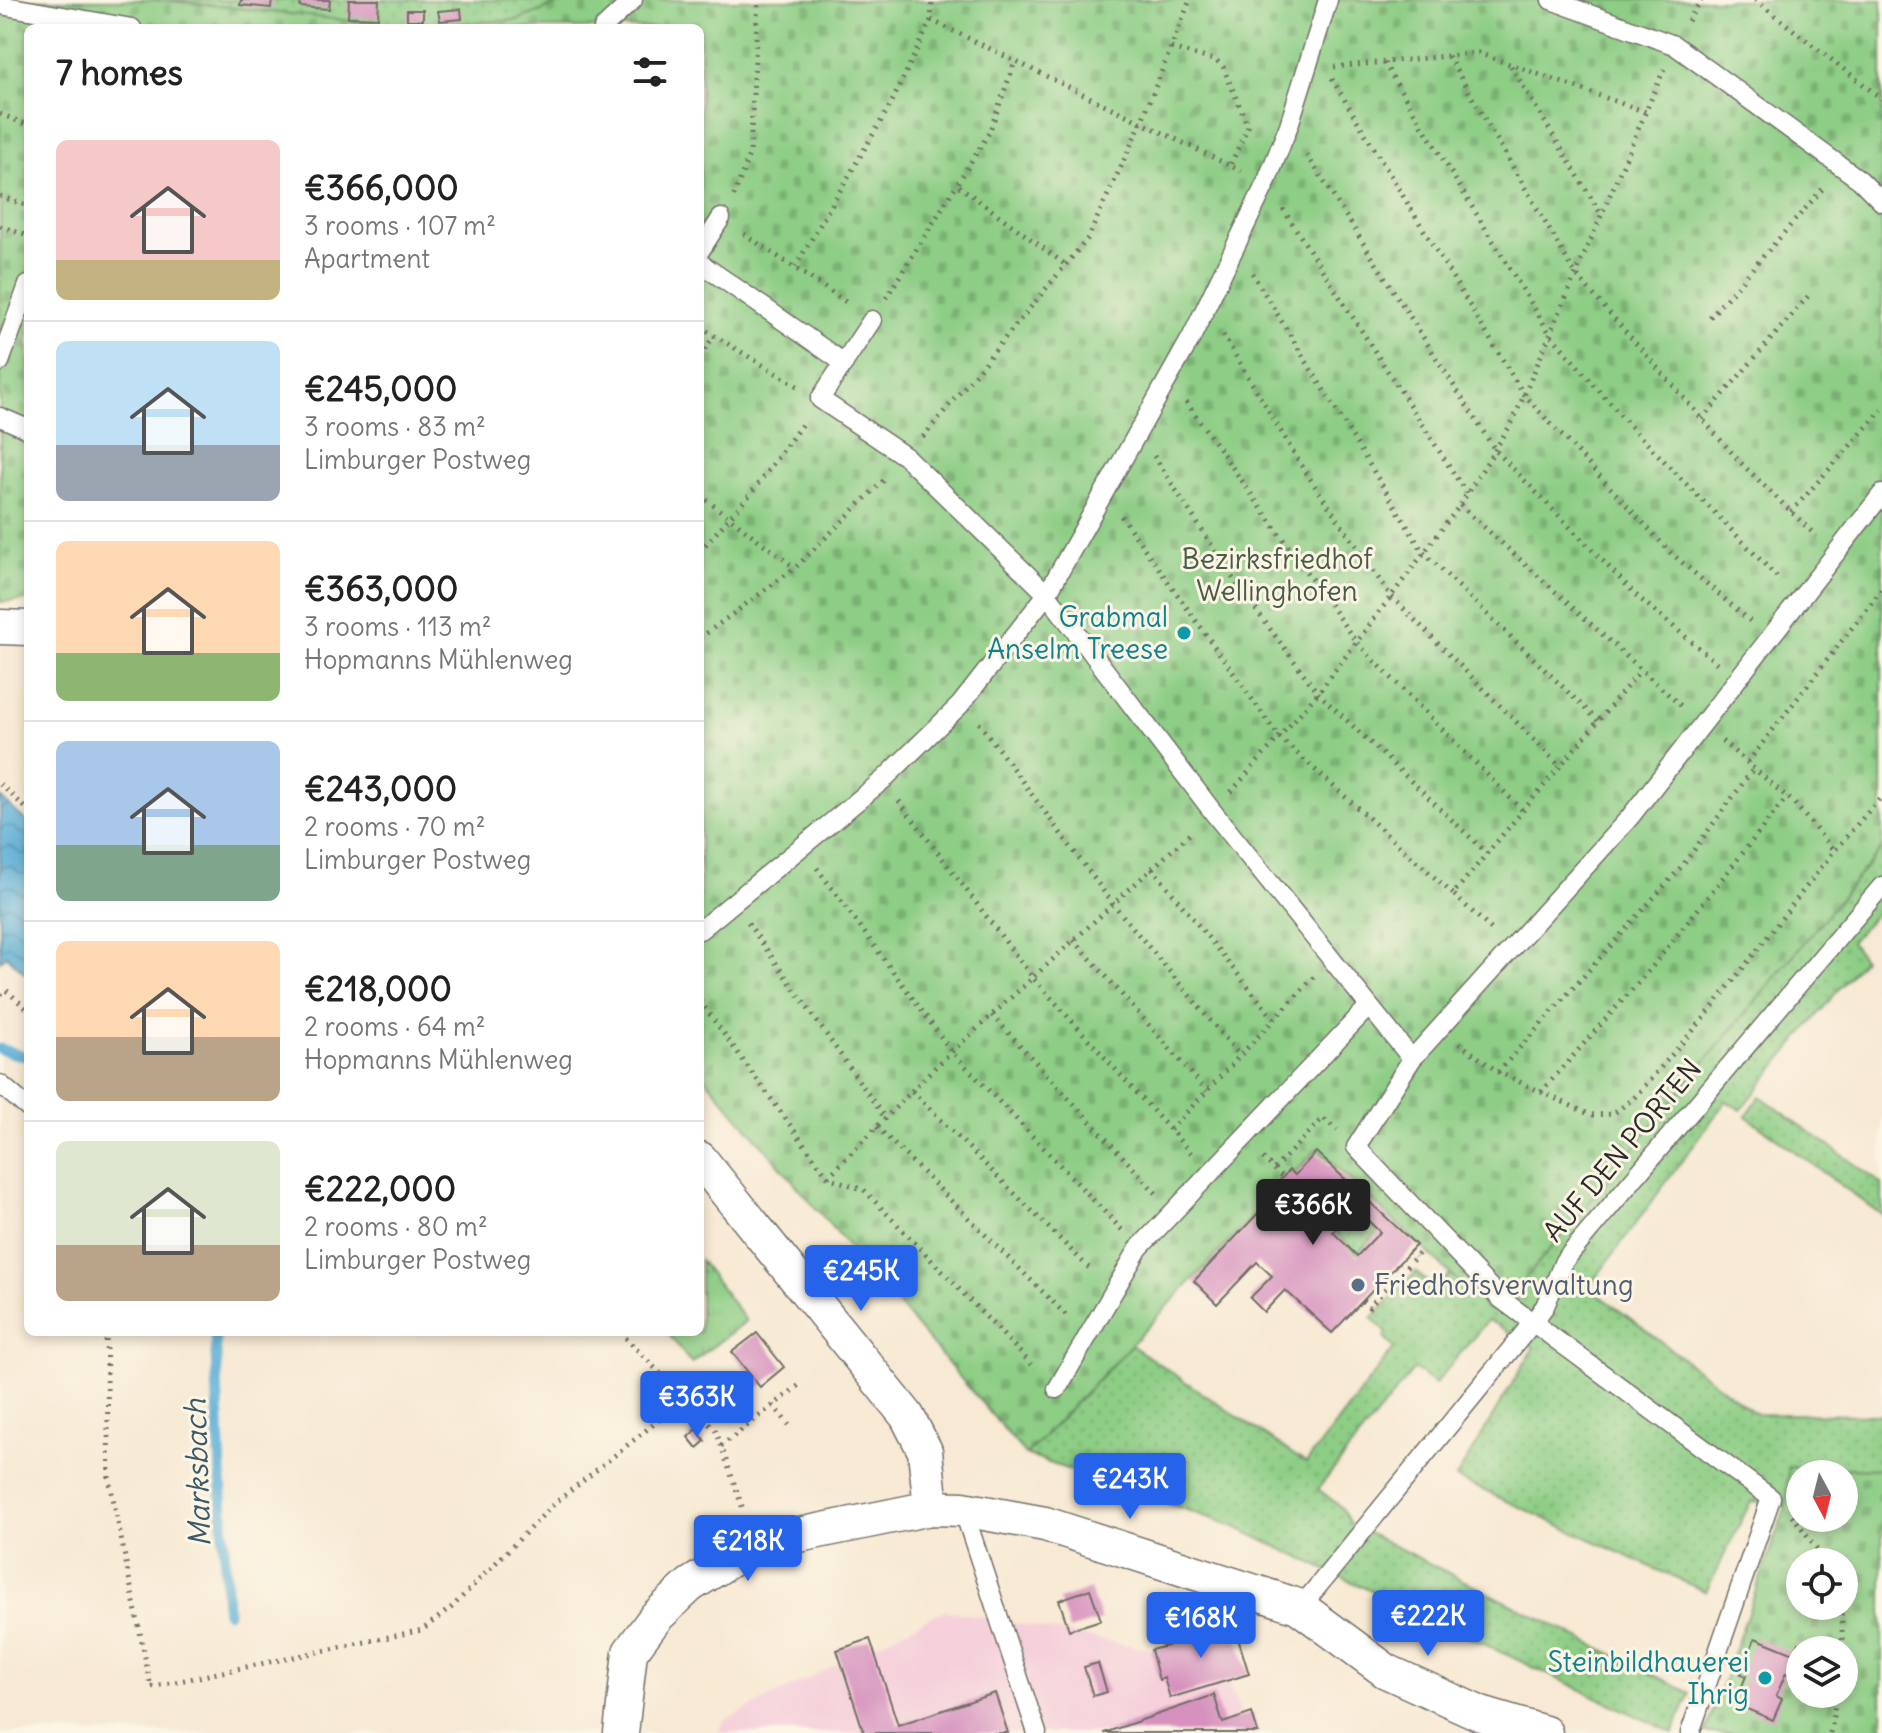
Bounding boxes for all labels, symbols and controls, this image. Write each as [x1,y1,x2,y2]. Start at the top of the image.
icon: filters [628,50,672,94]
text: 7 homes [56,51,183,94]
text: €366,000 [304,166,459,209]
icon: home [120,172,216,268]
text: 3 rooms · 107 m² [304,209,496,242]
text: Apartment [304,242,430,275]
text: €245,000 [304,367,457,410]
icon: home [120,373,216,469]
text: 3 rooms · 83 m² [304,410,486,443]
text: Limburger Postweg [304,443,531,476]
park label: Bezirksfriedhof Wellinghofen [1182,541,1373,609]
text: €363,000 [304,567,458,610]
icon: home [120,573,216,669]
place label: Grabmal Anselm Treese [987,599,1168,667]
text: 3 rooms · 113 m² [304,610,491,643]
marker: Grabmal Anselm Treese [1175,624,1193,642]
text: Hopmanns Mühlenweg [304,643,573,676]
text: €243,000 [304,767,457,810]
icon: home [120,773,216,869]
text: 2 rooms · 70 m² [304,810,485,843]
text: Limburger Postweg [304,843,531,876]
text: €218,000 [304,967,452,1010]
icon: home [120,973,216,1069]
text: 2 rooms · 64 m² [304,1010,486,1043]
text: Hopmanns Mühlenweg [304,1043,573,1076]
street label: AUF DEN PORTEN [1535,1051,1709,1249]
text: €222,000 [304,1167,456,1210]
icon: home [120,1173,216,1269]
pin: €366K [1257,1179,1369,1247]
text: €366K [1274,1188,1352,1221]
text: 2 rooms · 80 m² [304,1210,488,1243]
text: Limburger Postweg [304,1243,531,1276]
pin: €245K [805,1245,917,1313]
text: €245K [823,1254,899,1287]
place label: Friedhofsverwaltung [1374,1267,1634,1303]
marker: Friedhofsverwaltung [1349,1276,1367,1294]
pin: €363K [641,1371,753,1439]
text: €363K [658,1380,736,1413]
water label: Marksbach [175,1397,219,1548]
pin: €243K [1074,1453,1186,1521]
north arrow [1786,1460,1858,1532]
map controls [1786,1460,1858,1708]
text: €243K [1092,1462,1168,1495]
pin: €218K [692,1515,804,1583]
text: €218K [712,1524,784,1557]
button: locate [1786,1548,1858,1620]
pin: €222K [1372,1590,1484,1658]
pin: €168K [1145,1592,1257,1660]
text: €222K [1390,1599,1466,1632]
text: €168K [1165,1601,1237,1634]
button: layers [1786,1636,1858,1708]
place label: Steinbildhauerei Ihrig [1547,1644,1749,1712]
marker: Steinbildhauerei Ihrig [1756,1669,1774,1687]

